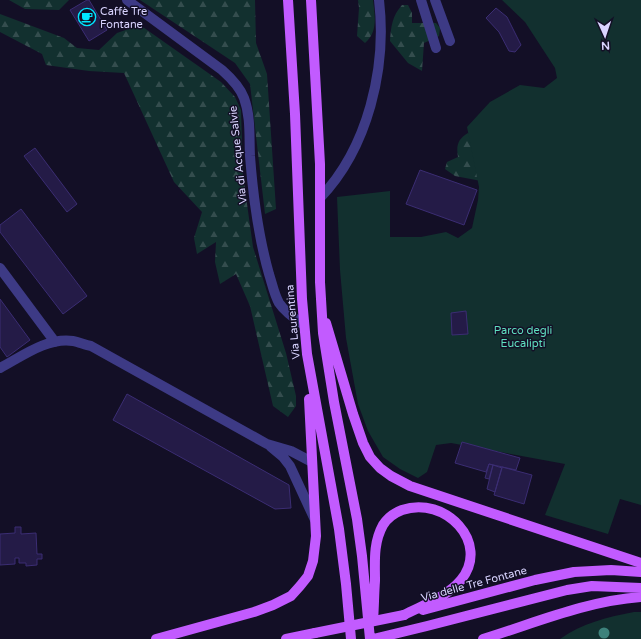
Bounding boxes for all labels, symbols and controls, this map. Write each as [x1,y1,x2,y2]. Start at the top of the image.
place label: Caffè Tre Fontane [100,5,147,31]
cafe icon: Caffè Tre Fontane [77,7,97,27]
north arrow [585,16,625,56]
text: N [601,39,610,52]
street label: Via di Acque Salvie [226,105,250,205]
street label: Via Laurentina [283,284,303,360]
park label: Parco degli Eucalipti [494,324,552,350]
street label: Via delle Tre Fontane [420,564,528,604]

